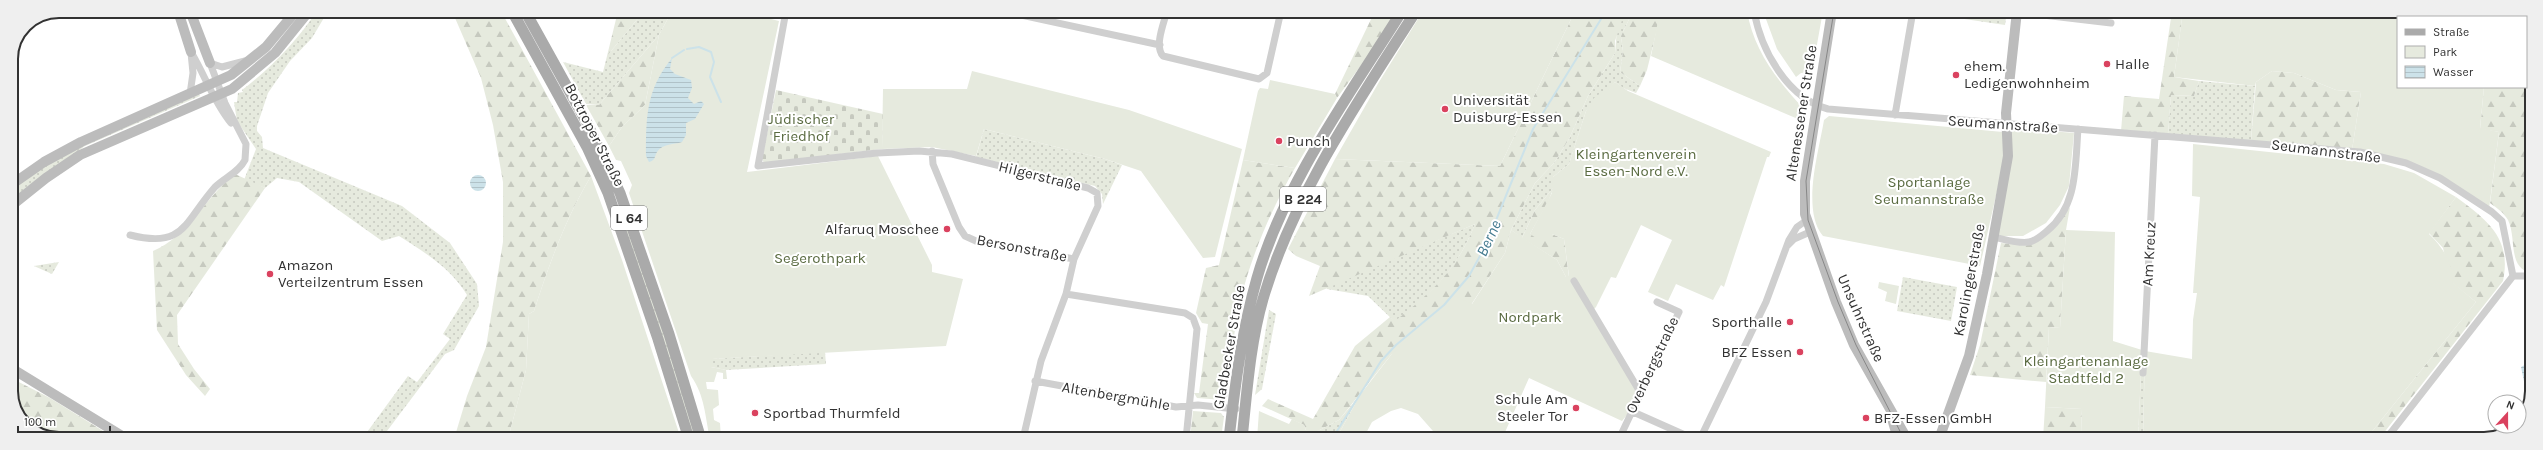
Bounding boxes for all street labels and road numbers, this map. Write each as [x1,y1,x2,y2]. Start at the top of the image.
street label: Altenessener Straße [1781,44,1821,182]
street label: Bottroper Straße [561,80,629,190]
street label: Seumannstraße [1947,111,2059,137]
street label: Seumannstraße [2270,135,2382,167]
street label: Hilgerstraße [997,157,1083,195]
road number: B 224 [1280,187,1326,211]
road number: L 64 [611,206,647,230]
street label: Am Kreuz [2138,221,2160,287]
street label: Karolingerstraße [1949,222,1989,338]
street label: Bersonstraße [975,230,1069,266]
street label: Unsuhrstraße [1834,271,1888,365]
street label: Gladbecker Straße [1209,284,1249,410]
street label: Overbergstraße [1622,314,1682,416]
street label: Altenbergmühle [1061,378,1171,414]

